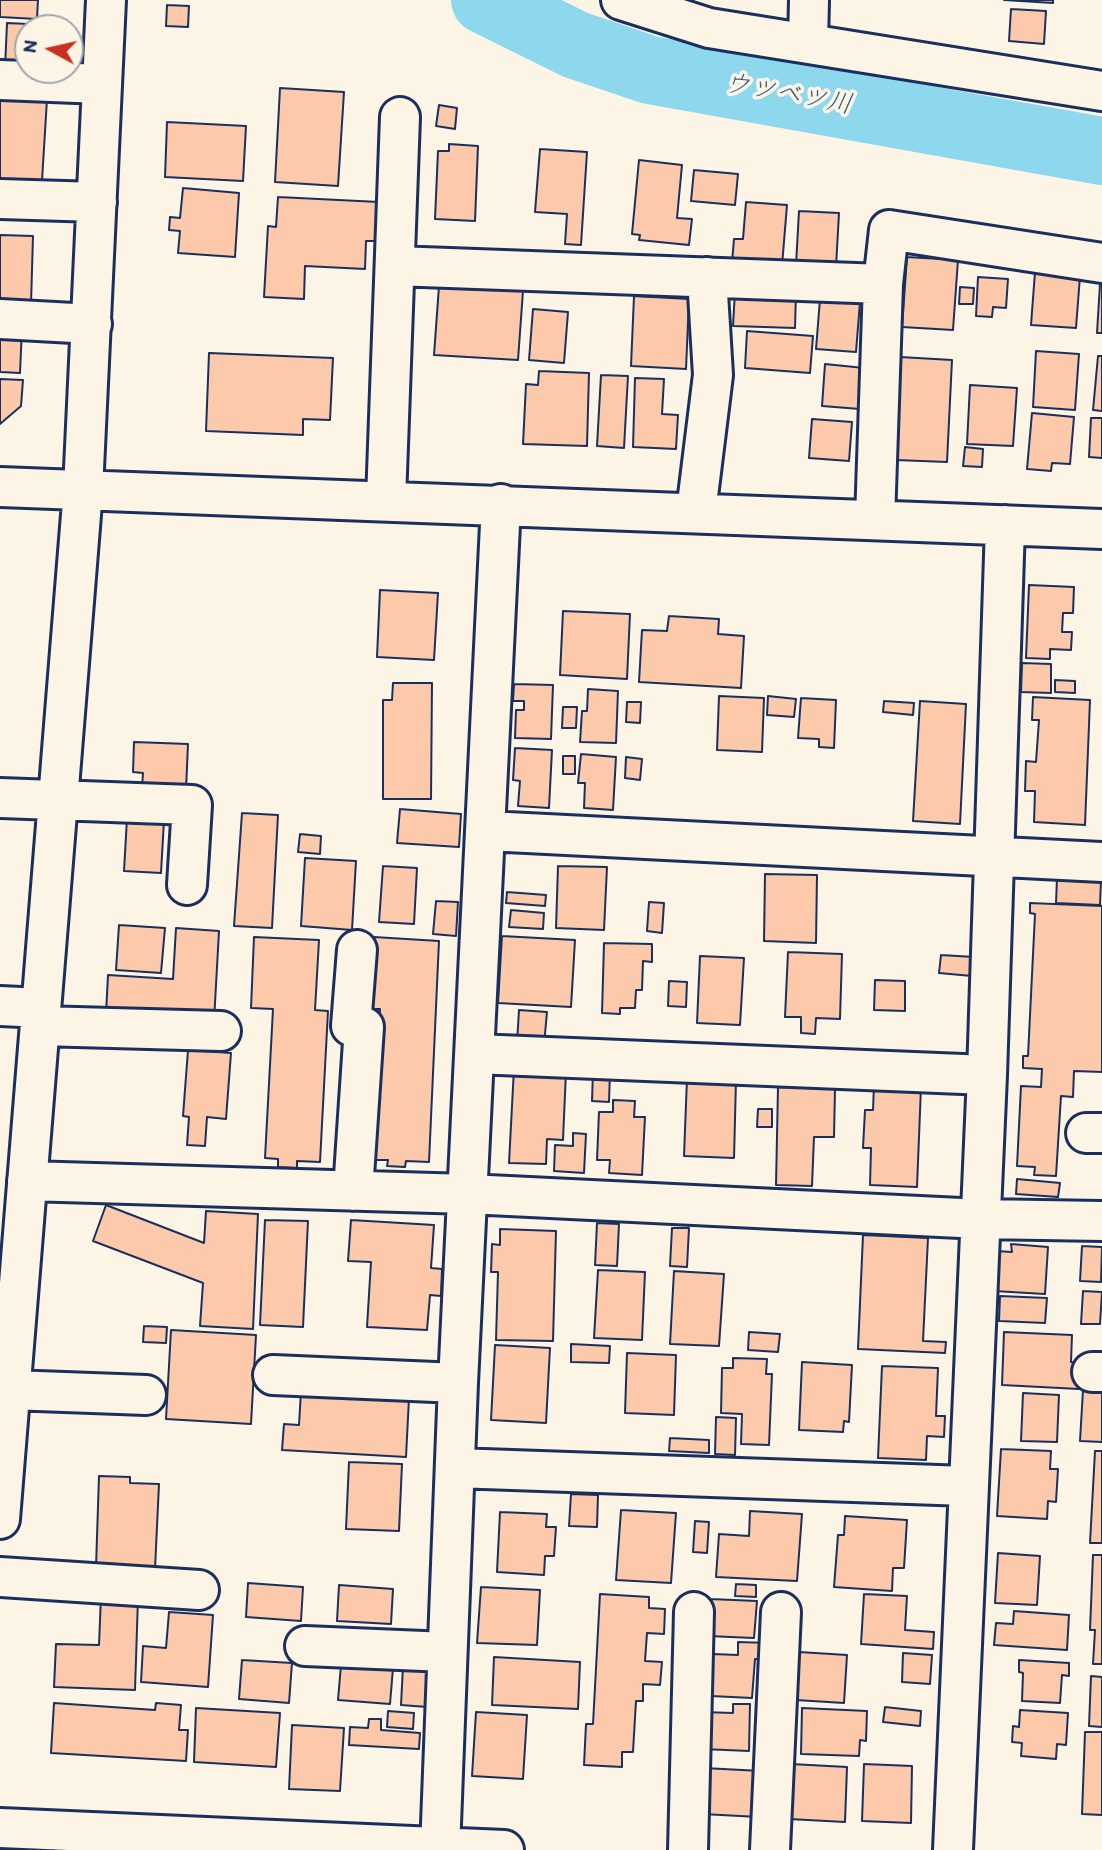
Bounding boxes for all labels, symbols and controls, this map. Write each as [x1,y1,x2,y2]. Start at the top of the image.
north arrow [14,14,84,84]
text: N [17,38,42,54]
water label: ウツベツ川 [721,68,855,122]

